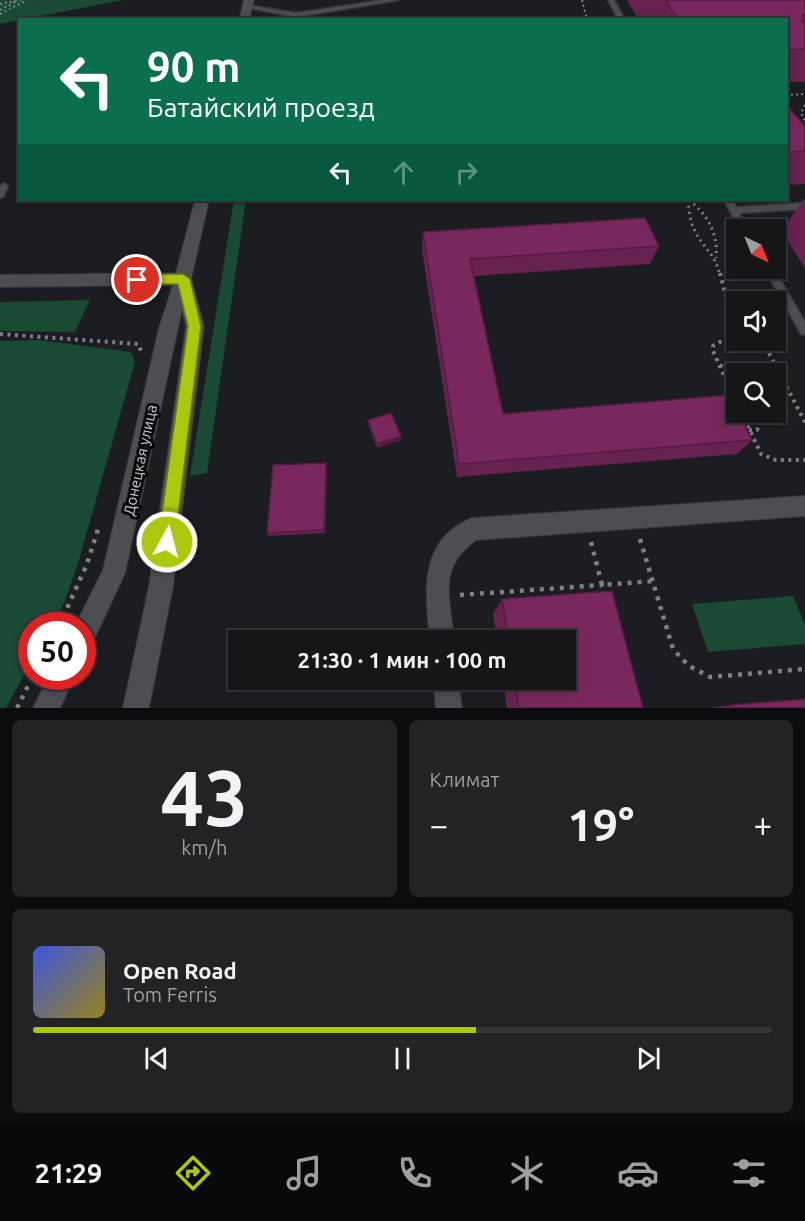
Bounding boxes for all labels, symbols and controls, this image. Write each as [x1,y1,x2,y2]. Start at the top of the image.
icon: left [48,42,126,120]
text: 90 m [147,43,241,90]
text: Батайский проезд [147,92,375,122]
icon: left [324,156,357,189]
icon: ahead [387,156,420,189]
icon: right [450,156,483,189]
north arrow [726,219,786,279]
map controls [726,219,786,423]
pin [111,254,162,305]
icon: arrive [120,263,153,296]
button: sound [726,291,786,351]
button: search [726,363,786,423]
street label: Донецкая улица [120,403,160,517]
position arrow [135,510,199,574]
speed limit sign: 50 [18,612,96,690]
text: 21:30 · 1 мин · 100 m [298,647,506,672]
text: 43 [160,753,248,841]
text: Климат [430,768,499,791]
text: 19° [567,799,634,850]
text: − [430,806,448,843]
text: + [753,806,772,843]
text: km/h [181,836,227,859]
text: Open Road [123,958,237,983]
text: Tom Ferris [123,983,217,1006]
icon: previous [140,1042,173,1075]
icon: pause [386,1042,419,1075]
icon: next [632,1042,665,1075]
icon: directions [172,1152,214,1194]
icon: music [283,1152,325,1194]
icon: phone [394,1152,436,1194]
icon: climate [506,1152,548,1194]
icon: car [617,1152,659,1194]
icon: filters [728,1152,770,1194]
text: 21:29 [35,1158,102,1188]

